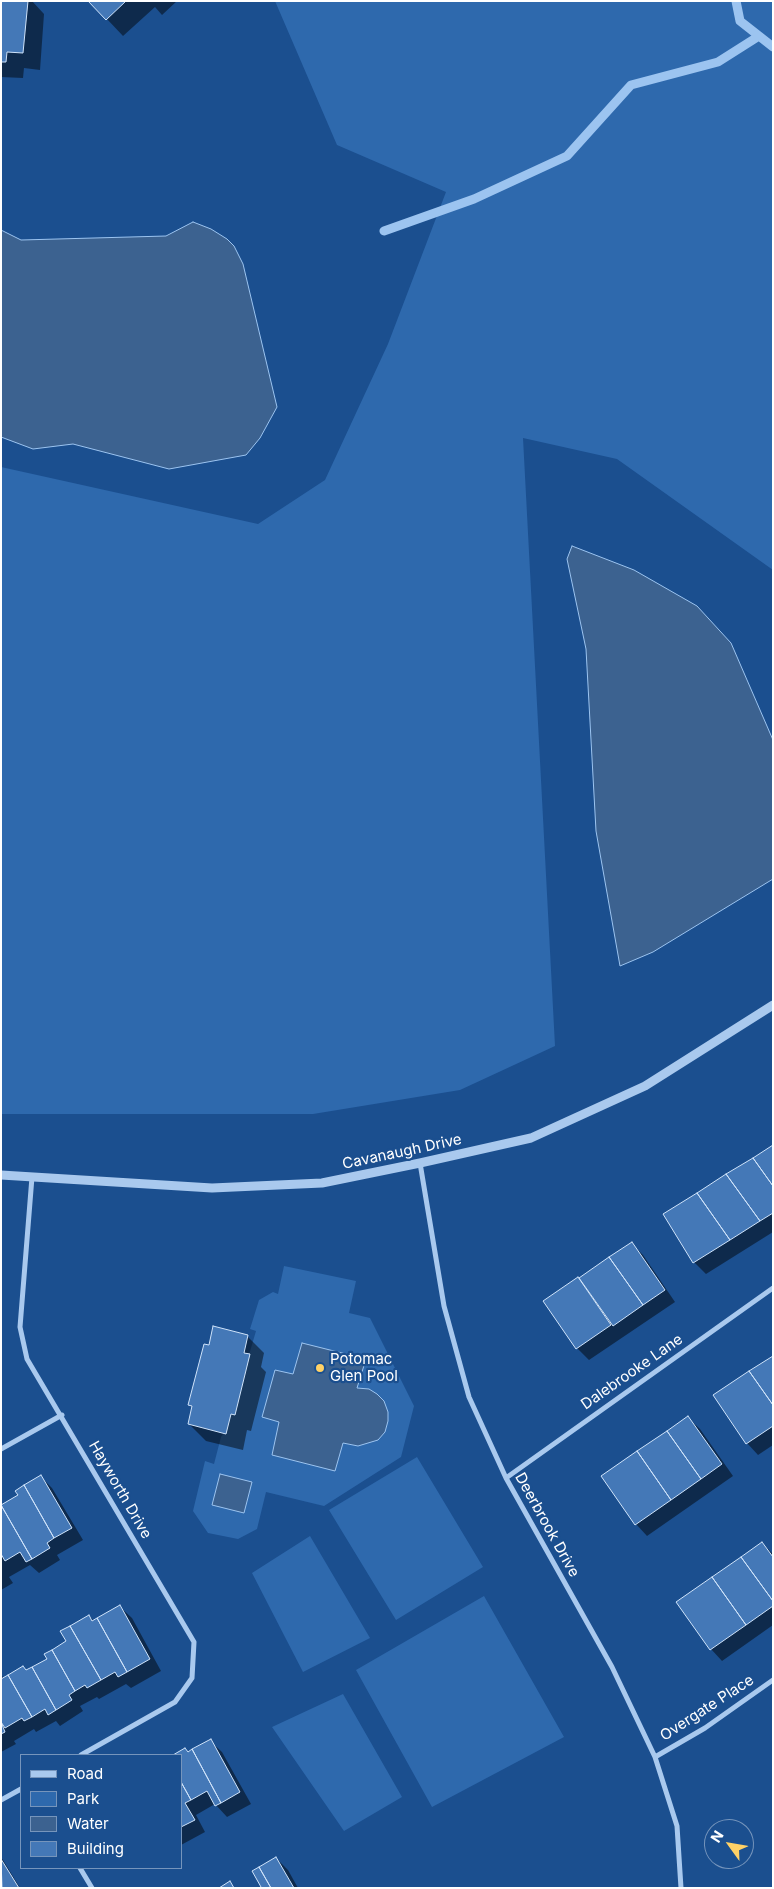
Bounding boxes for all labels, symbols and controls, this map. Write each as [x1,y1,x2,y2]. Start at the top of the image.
street label: Cavanaugh Drive [341,1131,463,1173]
street label: Dalebrooke Lane [578,1330,686,1414]
place label: Potomac Glen Pool [330,1350,398,1385]
marker: Potomac Glen Pool [314,1362,326,1374]
street label: Hayworth Drive [85,1438,155,1542]
street label: Deerbrook Drive [511,1470,583,1580]
street label: Overgate Place [657,1671,757,1745]
legend [20,1754,182,1869]
text: Road [67,1764,103,1783]
text: Park [67,1789,99,1808]
text: Water [67,1814,109,1833]
north arrow [704,1819,754,1869]
text: N [707,1827,727,1845]
text: Building [67,1839,124,1858]

